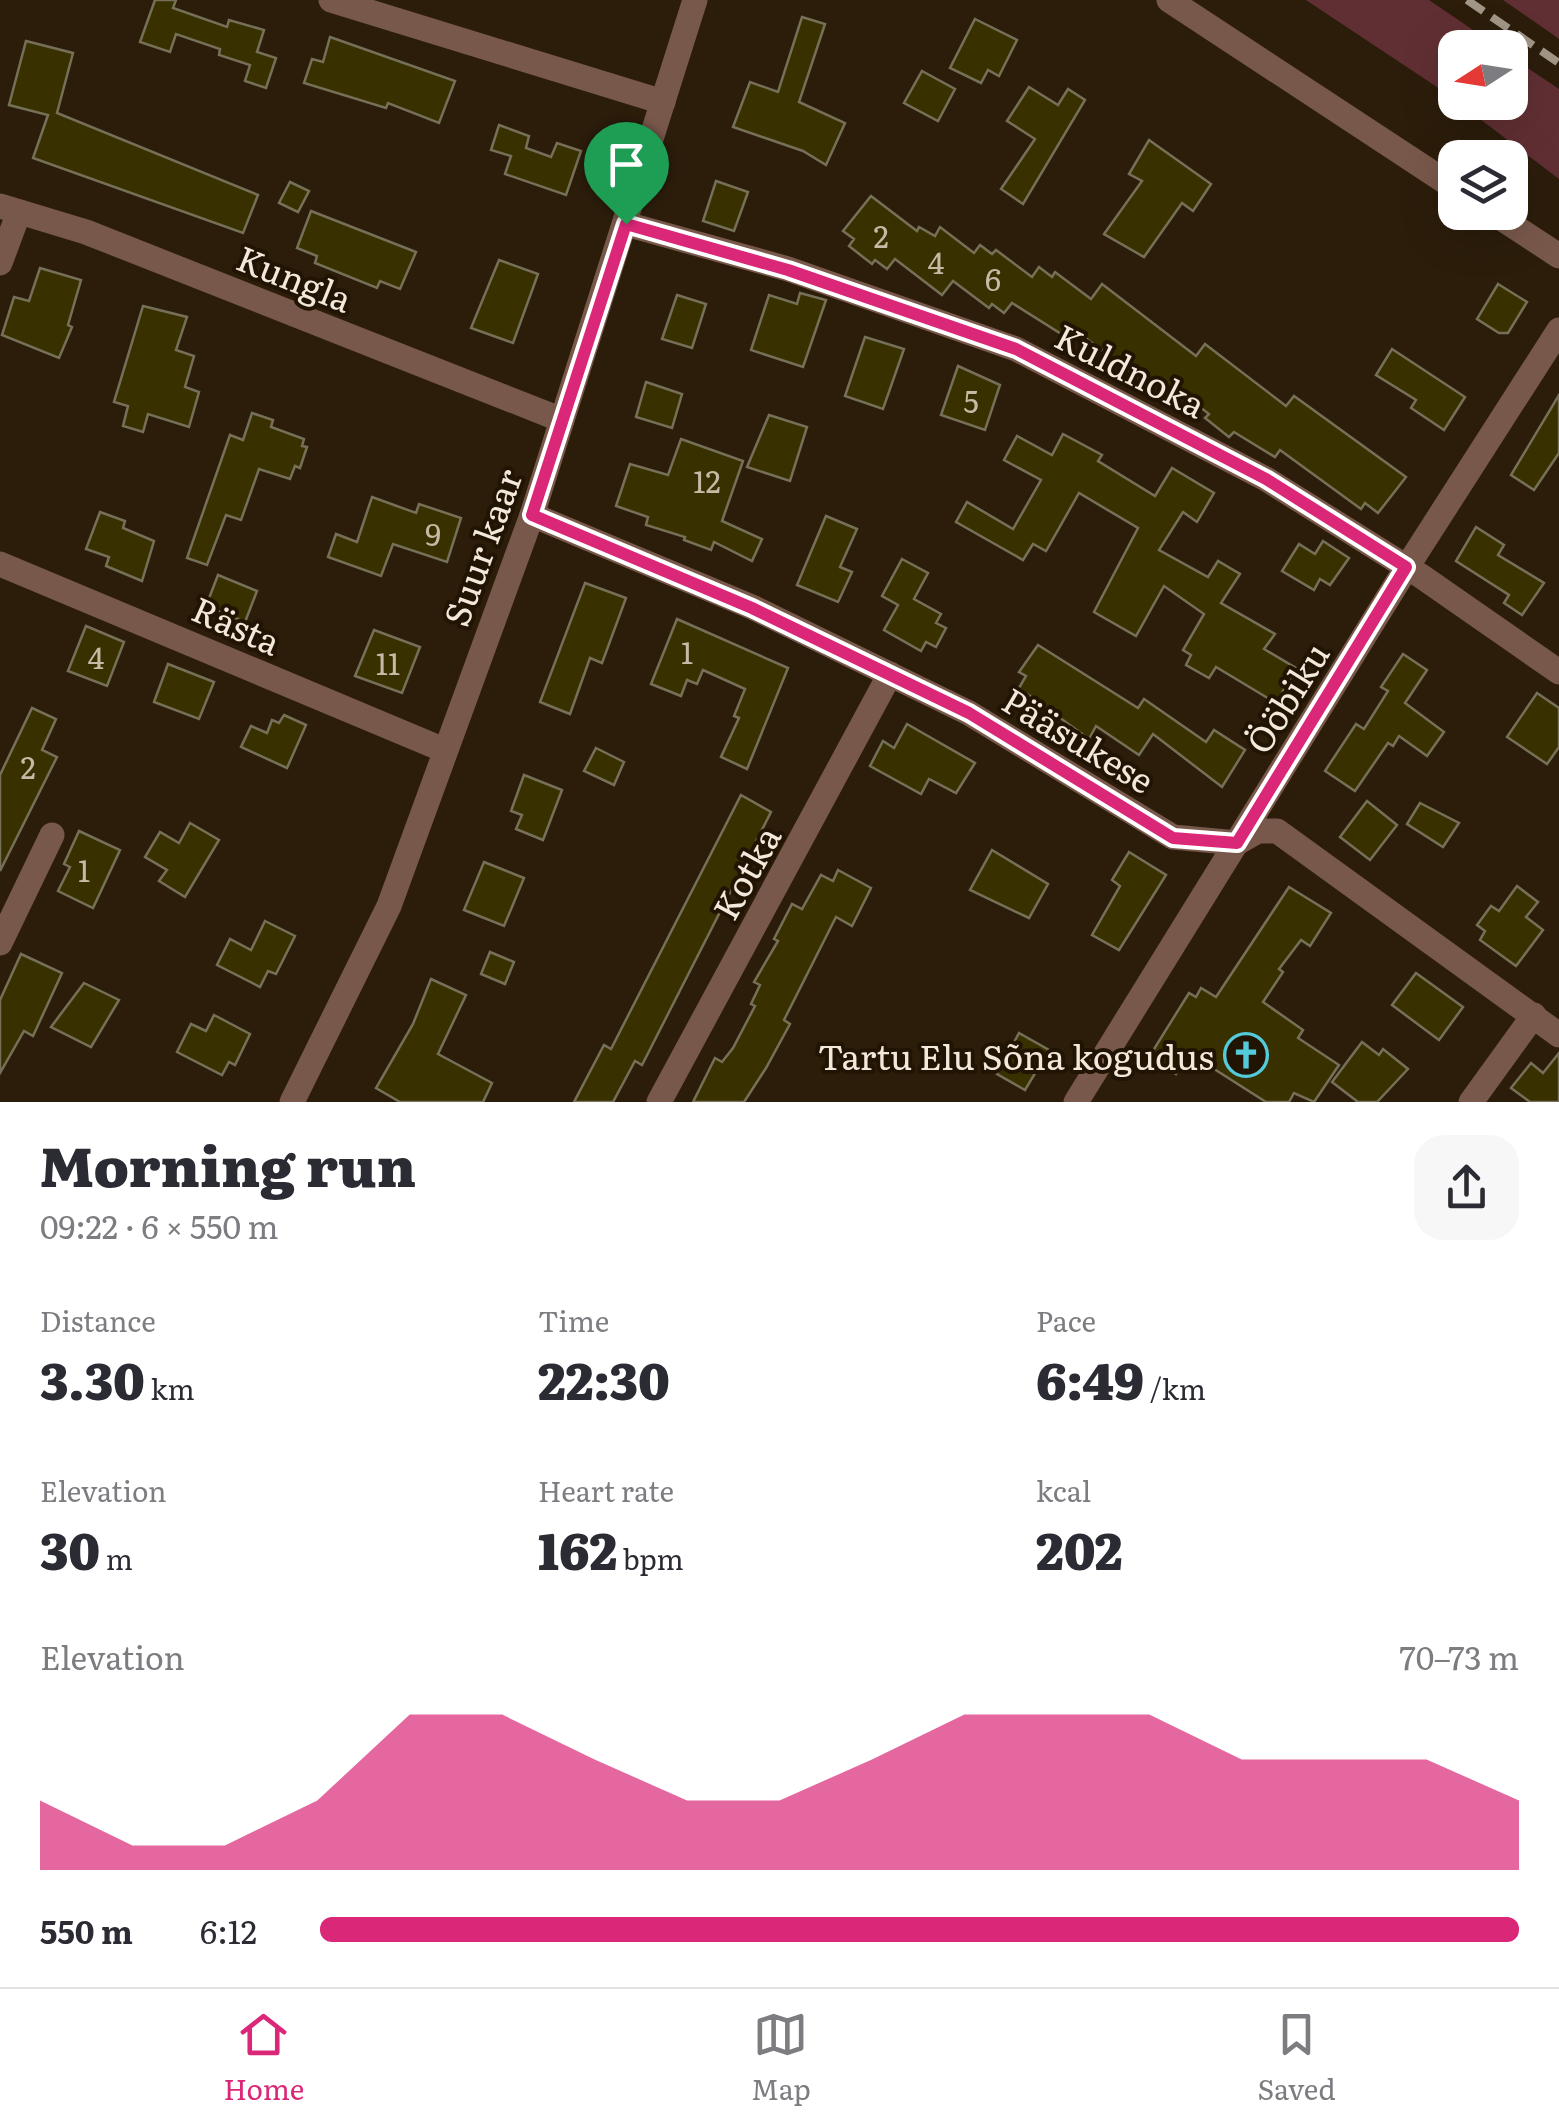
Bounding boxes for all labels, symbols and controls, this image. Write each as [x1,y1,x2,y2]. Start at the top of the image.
north arrow [1438,30,1528,120]
map controls [1438,30,1528,230]
pin [584,122,669,225]
icon: arrive [599,137,654,192]
button: layers [1438,140,1528,230]
house number: 2 [873,213,889,257]
street label: Kungla [230,230,360,324]
house number: 4 [928,239,944,283]
house number: 6 [985,256,1001,300]
street label: Kuldnoka [1047,309,1215,429]
house number: 5 [963,378,979,422]
house number: 12 [693,458,721,502]
street label: Suur kaar [429,461,534,633]
house number: 9 [425,511,441,555]
street label: Rästa [185,582,289,666]
house number: 1 [681,629,693,673]
street label: Ööbiku [1232,631,1340,763]
house number: 4 [88,634,104,678]
house number: 11 [376,640,400,684]
street label: Pääsukese [993,673,1165,805]
house number: 2 [20,744,36,788]
street label: Kotka [698,816,792,928]
house number: 1 [78,847,90,891]
place label: Tartu Elu Sõna kogudus [818,1029,1214,1081]
church icon: Tartu Elu Sõna kogudus [1223,1032,1269,1078]
text: Morning run [40,1122,416,1204]
button: share [1414,1135,1519,1240]
text: 09:22 · 6 × 550 m [40,1201,279,1249]
text: Distance [40,1299,156,1341]
text: Time [538,1299,609,1341]
text: Pace [1036,1299,1096,1341]
text: 3.30 [40,1341,145,1415]
text: 22:30 [538,1341,670,1415]
text: 6:49 [1036,1341,1144,1415]
text: km [145,1367,195,1409]
text: /km [1144,1367,1206,1409]
text: Elevation [40,1469,167,1511]
text: Heart rate [538,1469,674,1511]
text: kcal [1036,1469,1091,1511]
text: 30 [40,1511,100,1585]
text: 162 [538,1511,617,1585]
text: 202 [1036,1511,1123,1585]
text: m [100,1537,133,1579]
text: bpm [617,1537,684,1579]
text: Elevation [40,1632,185,1680]
text: 70–73 m [1400,1632,1519,1680]
text: 550 m [40,1906,133,1954]
text: 6:12 [200,1906,257,1954]
tab: Home [223,2007,304,2109]
tab: Map [751,2007,811,2109]
tab: Saved [1258,2007,1336,2109]

